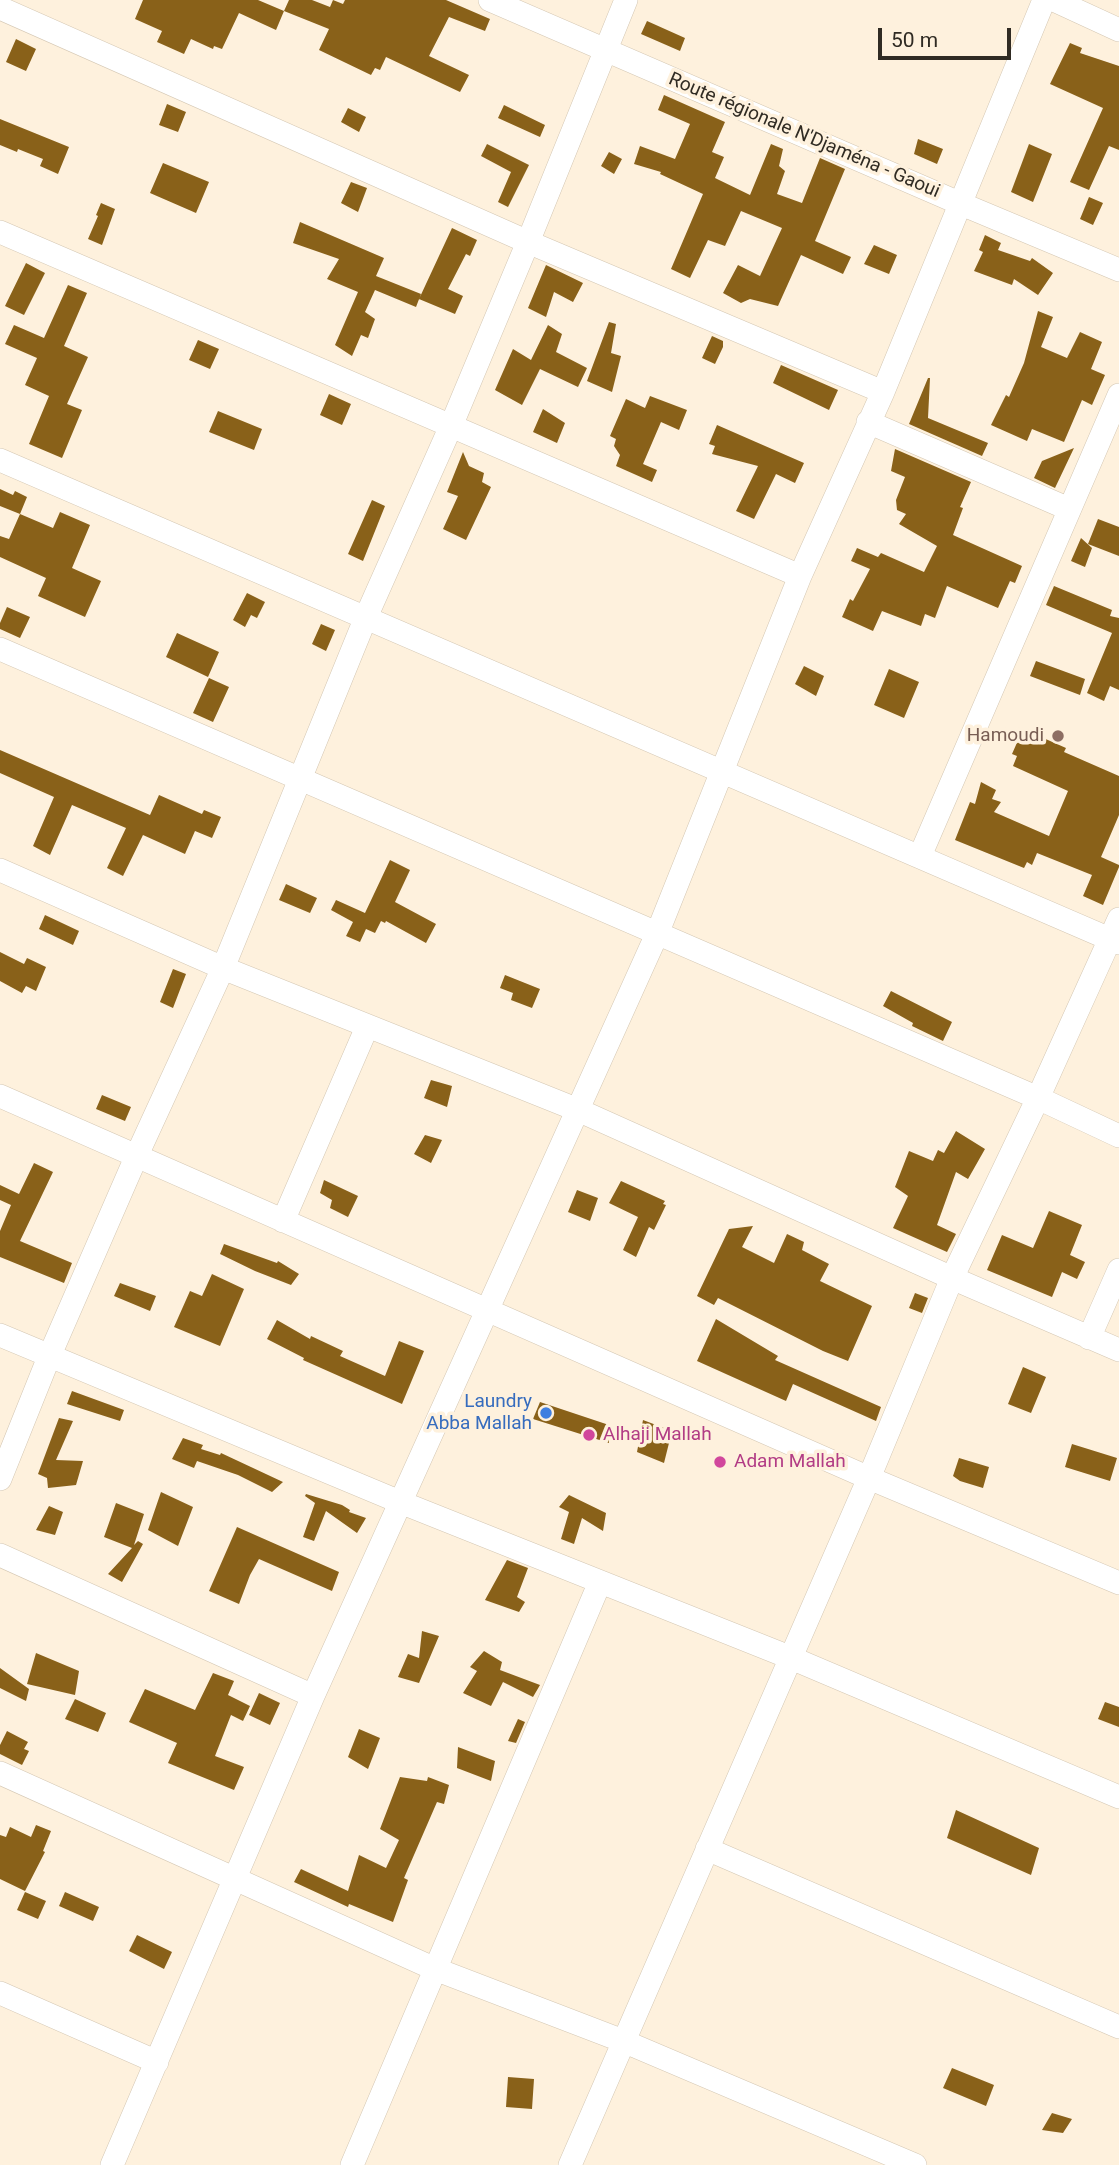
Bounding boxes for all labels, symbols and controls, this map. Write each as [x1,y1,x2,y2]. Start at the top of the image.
scale bar [881,14,1014,58]
text: 50 m [891,28,938,52]
street label: Route régionale N'Djaména - Gaoui [665,68,943,204]
place label: Hamoudi [967,725,1044,747]
marker: Hamoudi [1050,728,1066,744]
place label: Laundry Abba Mallah [426,1391,532,1435]
marker: Laundry Abba Mallah [538,1405,554,1421]
place label: Alhaji Mallah [603,1424,712,1446]
marker: Alhaji Mallah [581,1427,597,1443]
place label: Adam Mallah [734,1451,846,1473]
marker: Adam Mallah [712,1454,728,1470]

